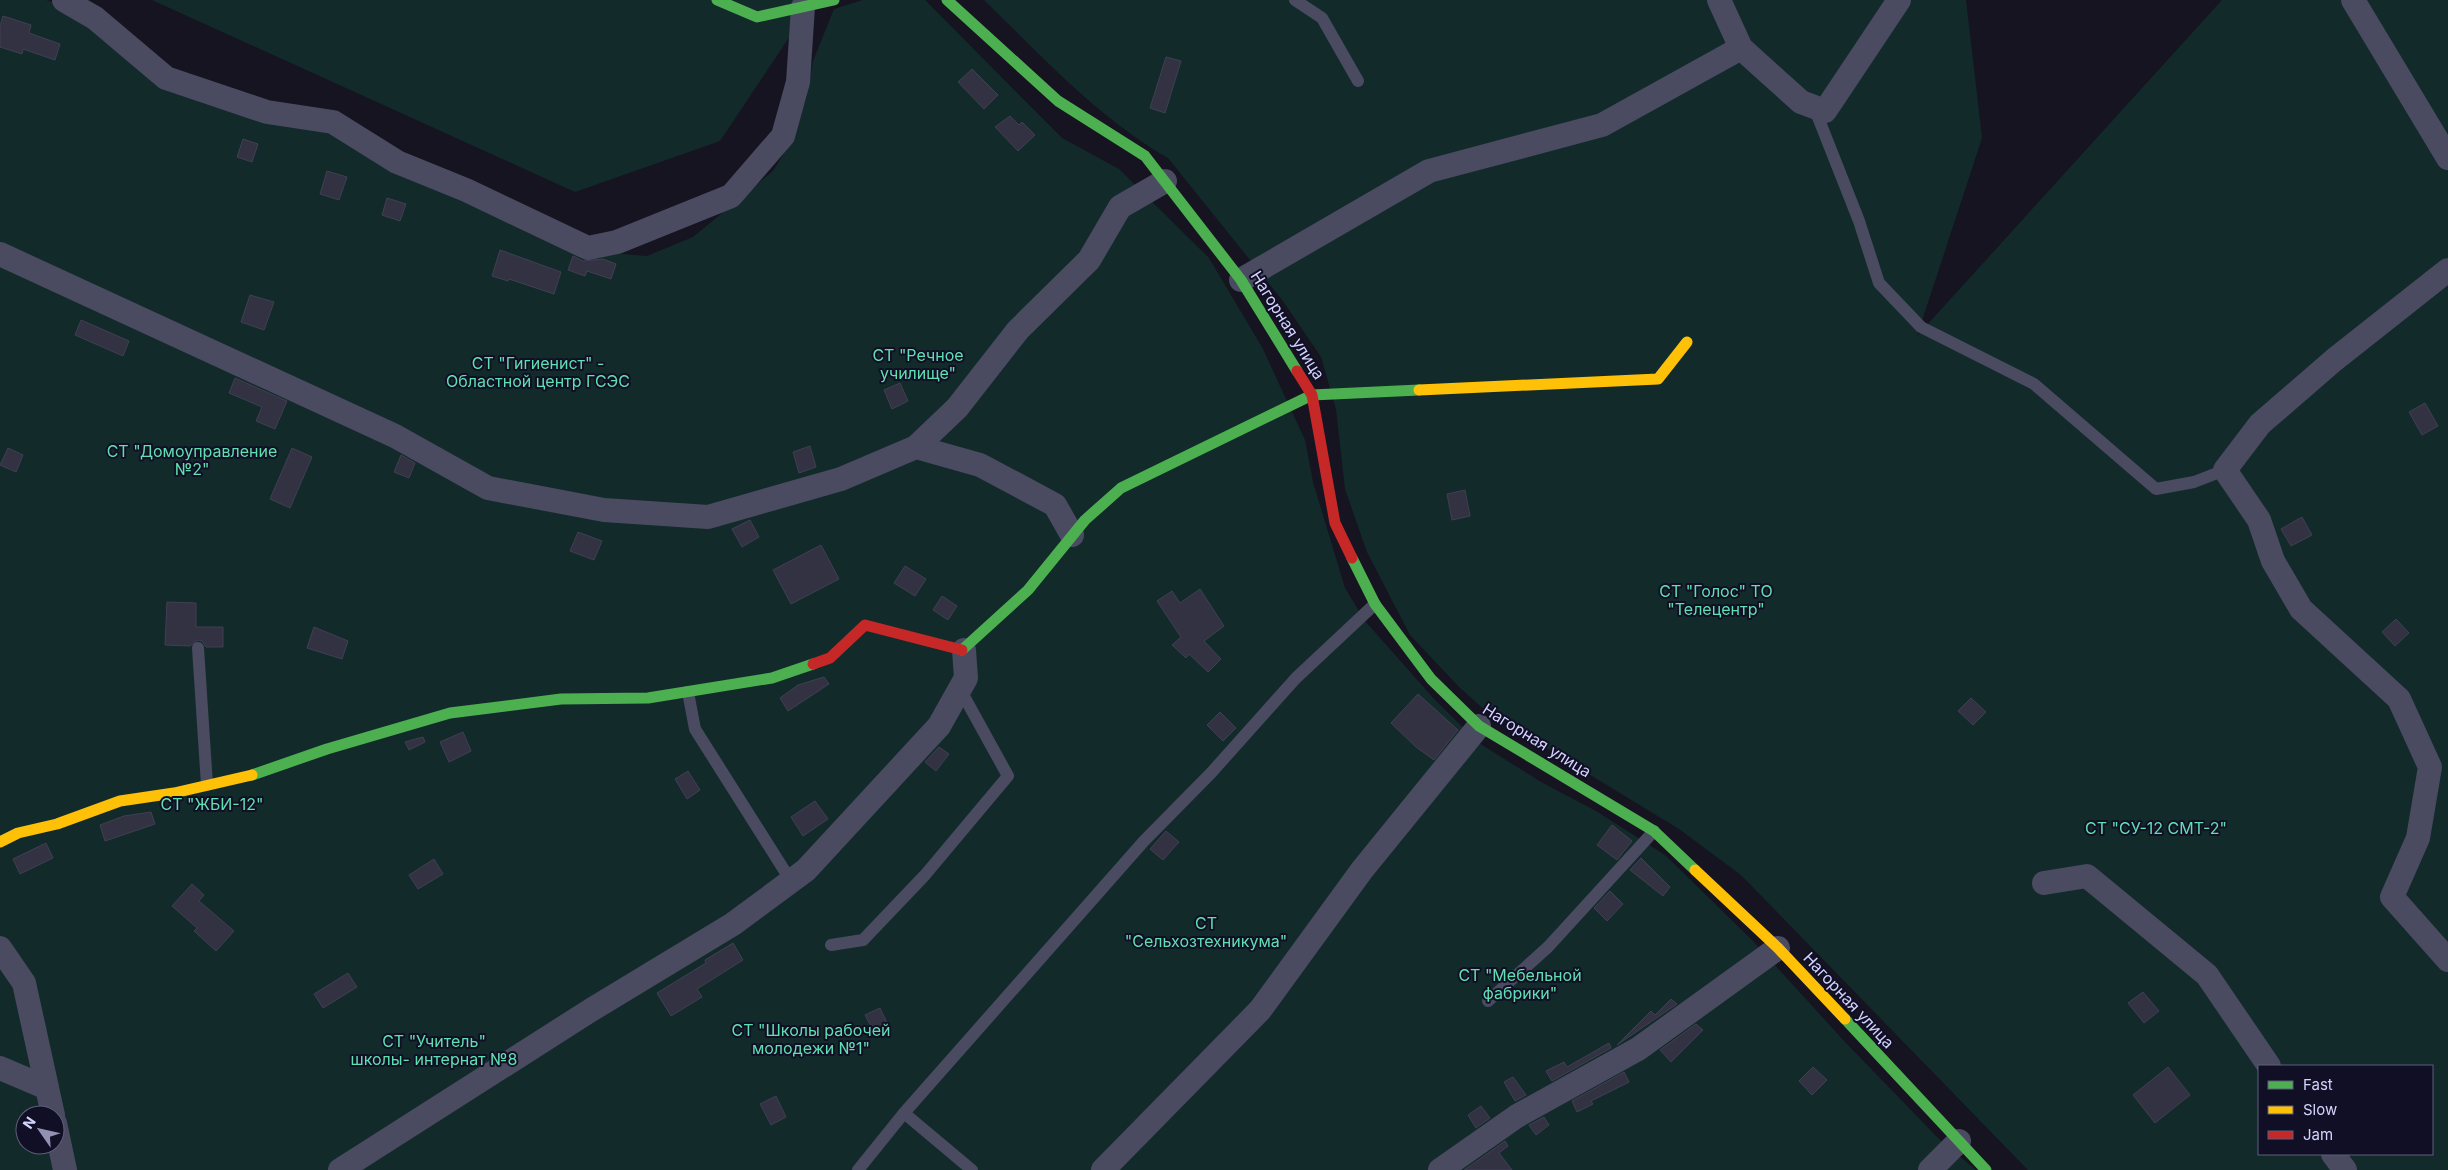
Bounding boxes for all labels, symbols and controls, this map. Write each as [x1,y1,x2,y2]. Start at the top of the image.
street label: Нагорная улица [1247,267,1329,383]
park label: СТ "Речное училище" [872,345,964,383]
park label: СТ "Гигиенист" - Областной центр ГСЭС [446,353,630,391]
park label: СТ "Домоуправление №2" [107,441,277,479]
park label: СТ "Голос" ТО "Телецентр" [1659,581,1773,619]
street label: Нагорная улица [1479,699,1595,781]
park label: СТ "ЖБИ-12" [161,794,263,814]
park label: СТ "СУ-12 СМТ-2" [2085,818,2227,838]
park label: СТ "Сельхозтехникума" [1125,913,1287,951]
street label: Нагорная улица [1799,948,1899,1052]
park label: СТ "Мебельной фабрики" [1458,965,1582,1003]
park label: СТ "Школы рабочей молодежи №1" [732,1020,890,1058]
park label: СТ "Учитель" школы- интернат №8 [351,1031,517,1069]
legend [2258,1065,2433,1155]
text: Fast [2303,1075,2333,1094]
text: Slow [2303,1100,2337,1119]
north arrow [15,1105,65,1155]
text: N [19,1113,39,1132]
text: Jam [2303,1125,2333,1144]

